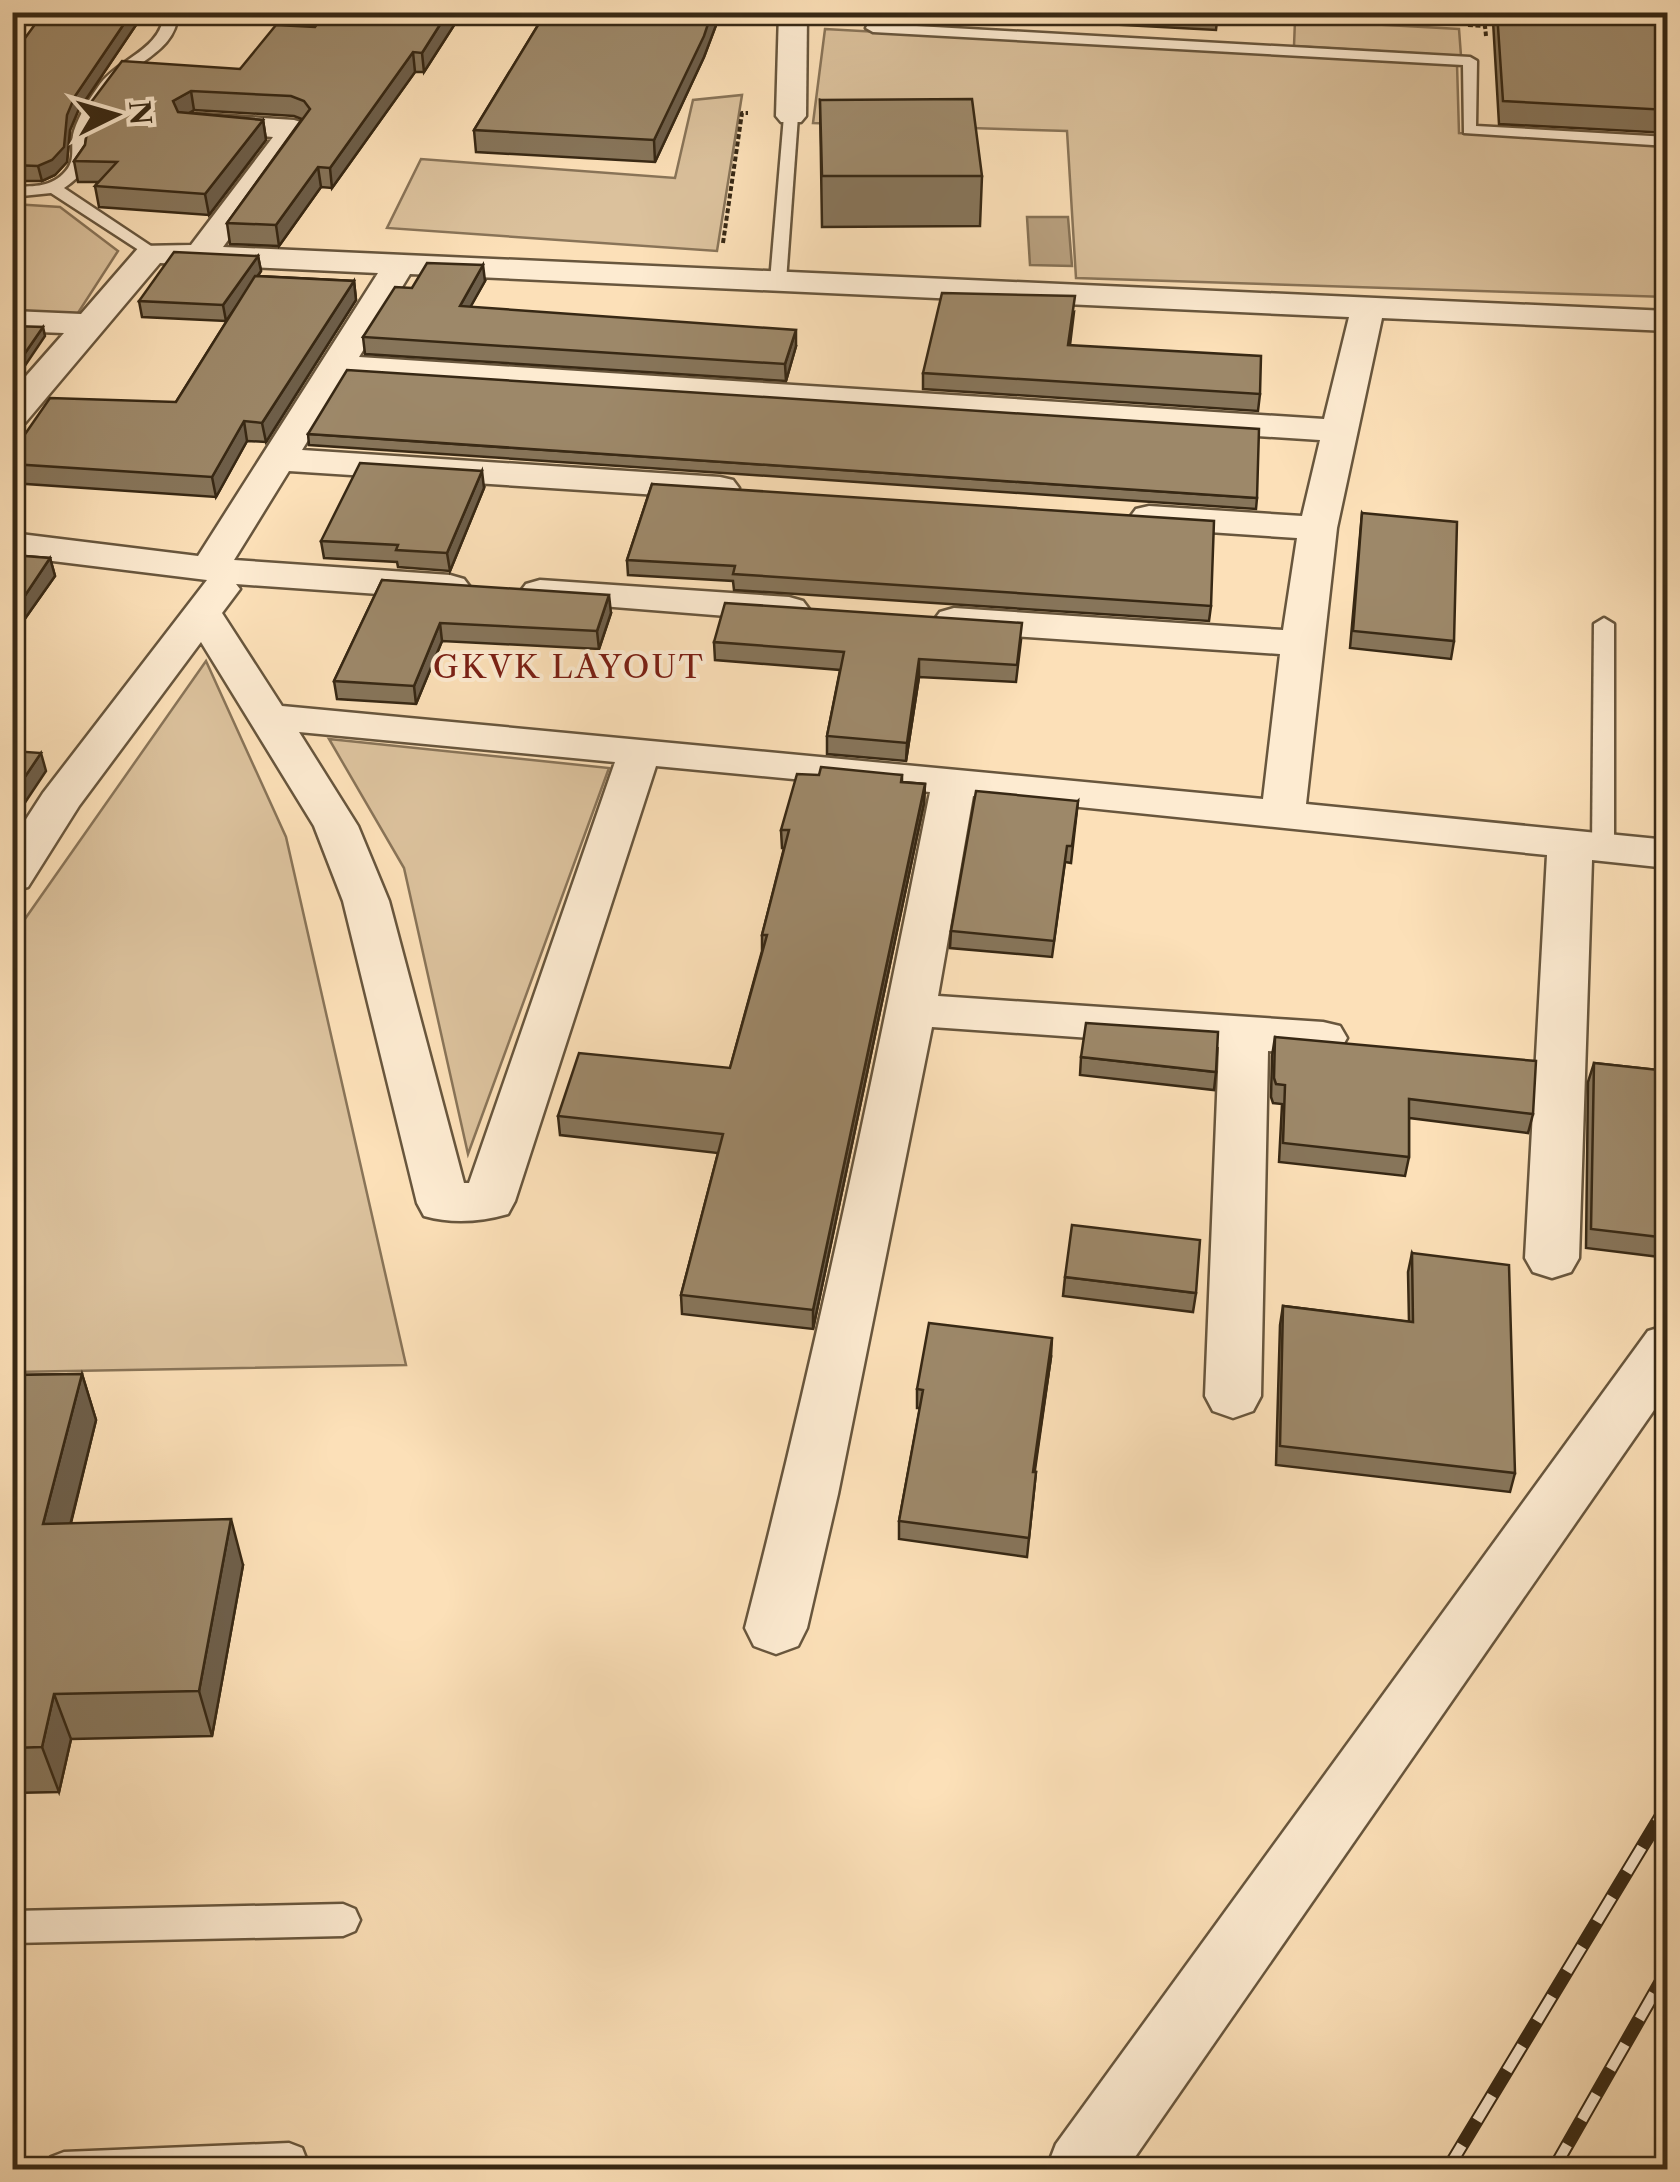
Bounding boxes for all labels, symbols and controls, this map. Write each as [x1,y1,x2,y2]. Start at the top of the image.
north arrow [65,65,165,165]
text: N [122,99,158,126]
district label: GKVK LAYOUT [433,647,705,686]

